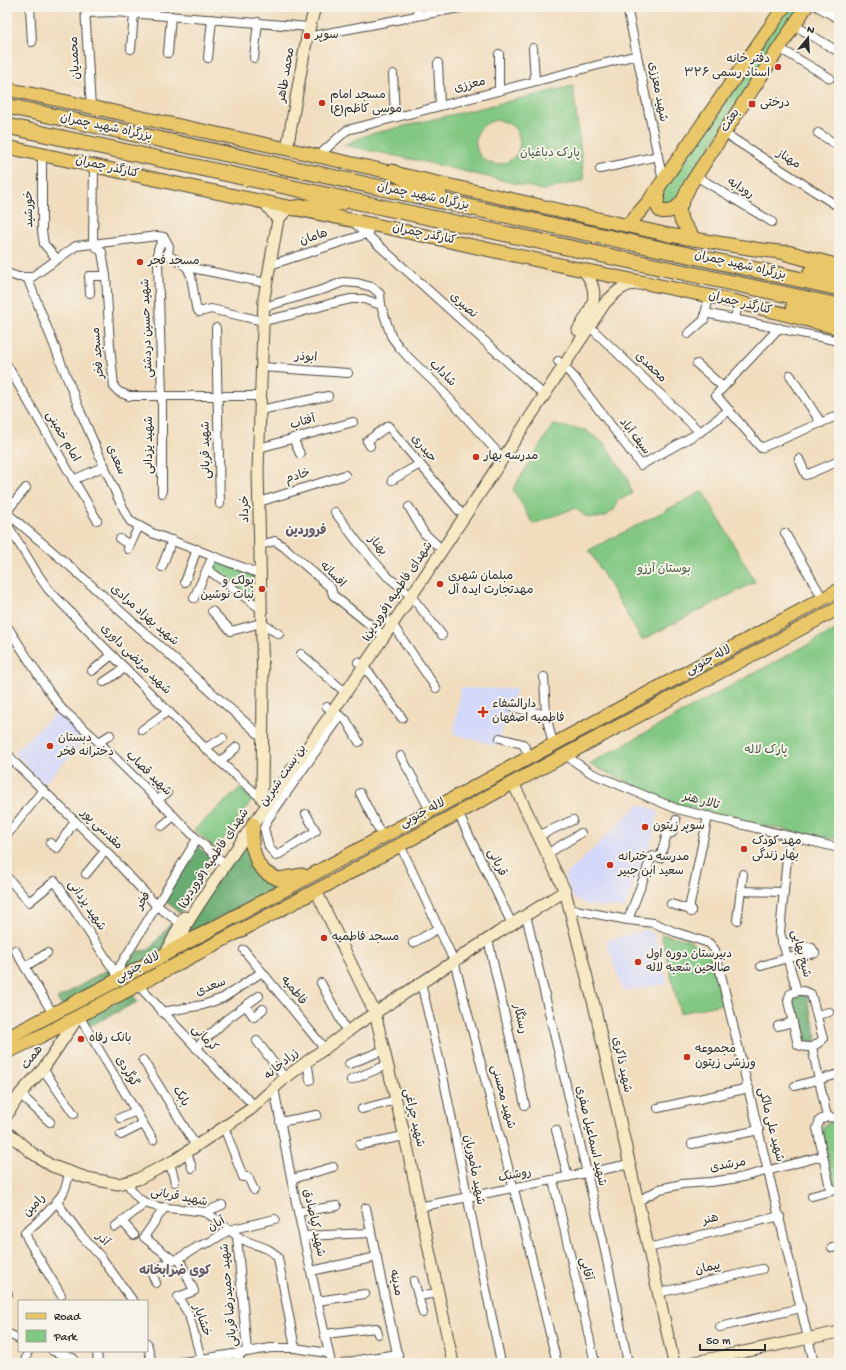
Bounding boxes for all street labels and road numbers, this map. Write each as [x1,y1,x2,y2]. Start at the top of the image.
street label: محمدیان [68,36,84,80]
street label: محمد طاهر [275,46,299,105]
street label: شهید معززی [644,61,670,123]
street label: معززی [453,75,487,97]
street label: بعثت [718,107,744,135]
street label: بزرگراه شهید چمران [59,109,154,145]
street label: مهناز [773,147,802,173]
street label: کنارگذر چمران [74,152,141,182]
street label: رودابه [724,176,756,202]
street label: بزرگراه شهید چمران [376,178,471,214]
street label: خورشید [22,190,37,228]
street label: کنارگذر چمران [391,219,458,249]
street label: هامان [298,227,330,249]
street label: بزرگراه شهید چمران [693,247,788,283]
street label: شهید حسین دردشتی [139,278,157,378]
street label: کنارگذر چمران [707,287,774,319]
street label: نصیری [446,290,480,322]
street label: مسجد فخر [89,327,108,380]
street label: ابوذر [293,350,318,366]
street label: محمدی [631,350,669,386]
street label: شاداب [426,358,458,390]
street label: امام خمینی [42,409,83,465]
street label: آفتاب [289,412,318,433]
street label: سیف آباد [615,415,653,458]
street label: شهید یزدانی [143,416,157,474]
street label: شهید قربانی [199,421,215,479]
street label: حیدری [407,432,439,466]
street label: سعدی [102,443,128,477]
street label: خادم [284,466,312,487]
street label: خرداد [238,495,253,523]
street label: بهناز [364,532,389,559]
street label: شهدای فاطمیه (فروردین) [359,540,437,644]
street label: افسانه [316,559,348,591]
street label: شهید بهزاد مرادی [107,583,181,649]
street label: شهید مرتضی داوری [97,622,173,698]
street label: لاله جنوبی [684,643,734,679]
street label: بن بست شیرین [258,742,310,810]
street label: شهید قصاب [122,749,174,799]
street label: تالار هنر [680,790,721,814]
street label: لاله جنوبی [398,796,448,832]
street label: مقدسی پور [77,806,125,853]
street label: شهدای فاطمیه (فروردین) [175,807,253,911]
street label: قربانی [483,847,509,879]
street label: شهید یزدانی [64,878,108,934]
street label: فخر [132,889,155,913]
street label: شیخ بهایی [787,928,814,979]
street label: لاله جنوبی [113,950,163,986]
street label: فاطمیه [277,974,309,1008]
street label: سعدی [194,976,228,1000]
street label: رستگار [509,1001,531,1035]
street label: کرمانی [188,1023,220,1055]
street label: شهید ذاکری [608,1036,634,1094]
street label: همت [19,1043,47,1073]
street label: زرادخانه [261,1046,302,1083]
street label: گوگردی [111,1053,142,1090]
street label: شهید محسنی [487,1064,517,1130]
street label: بابک [169,1084,191,1110]
street label: شهید اسماعیل صفری [572,1084,608,1188]
street label: شهید علی مالکی [754,1086,786,1164]
street label: شهید چراغی [399,1087,427,1149]
street label: شهید مأموریان [459,1133,489,1206]
street label: مرشدی [709,1156,747,1176]
street label: روشنک [497,1165,533,1186]
street label: شهید قربانی [149,1186,209,1210]
street label: شهید کیاصادق [299,1188,327,1258]
street label: رامین [21,1192,49,1220]
street label: هنر [701,1211,721,1229]
street label: آبان [206,1213,229,1235]
street label: آذر [92,1229,113,1250]
street label: شهید حمیدرضا قربانی [219,1243,241,1347]
street label: آقایی [576,1256,596,1283]
street label: پیمان [694,1259,722,1279]
street label: مدینه [385,1269,405,1297]
street label: خشایار [188,1302,214,1339]

